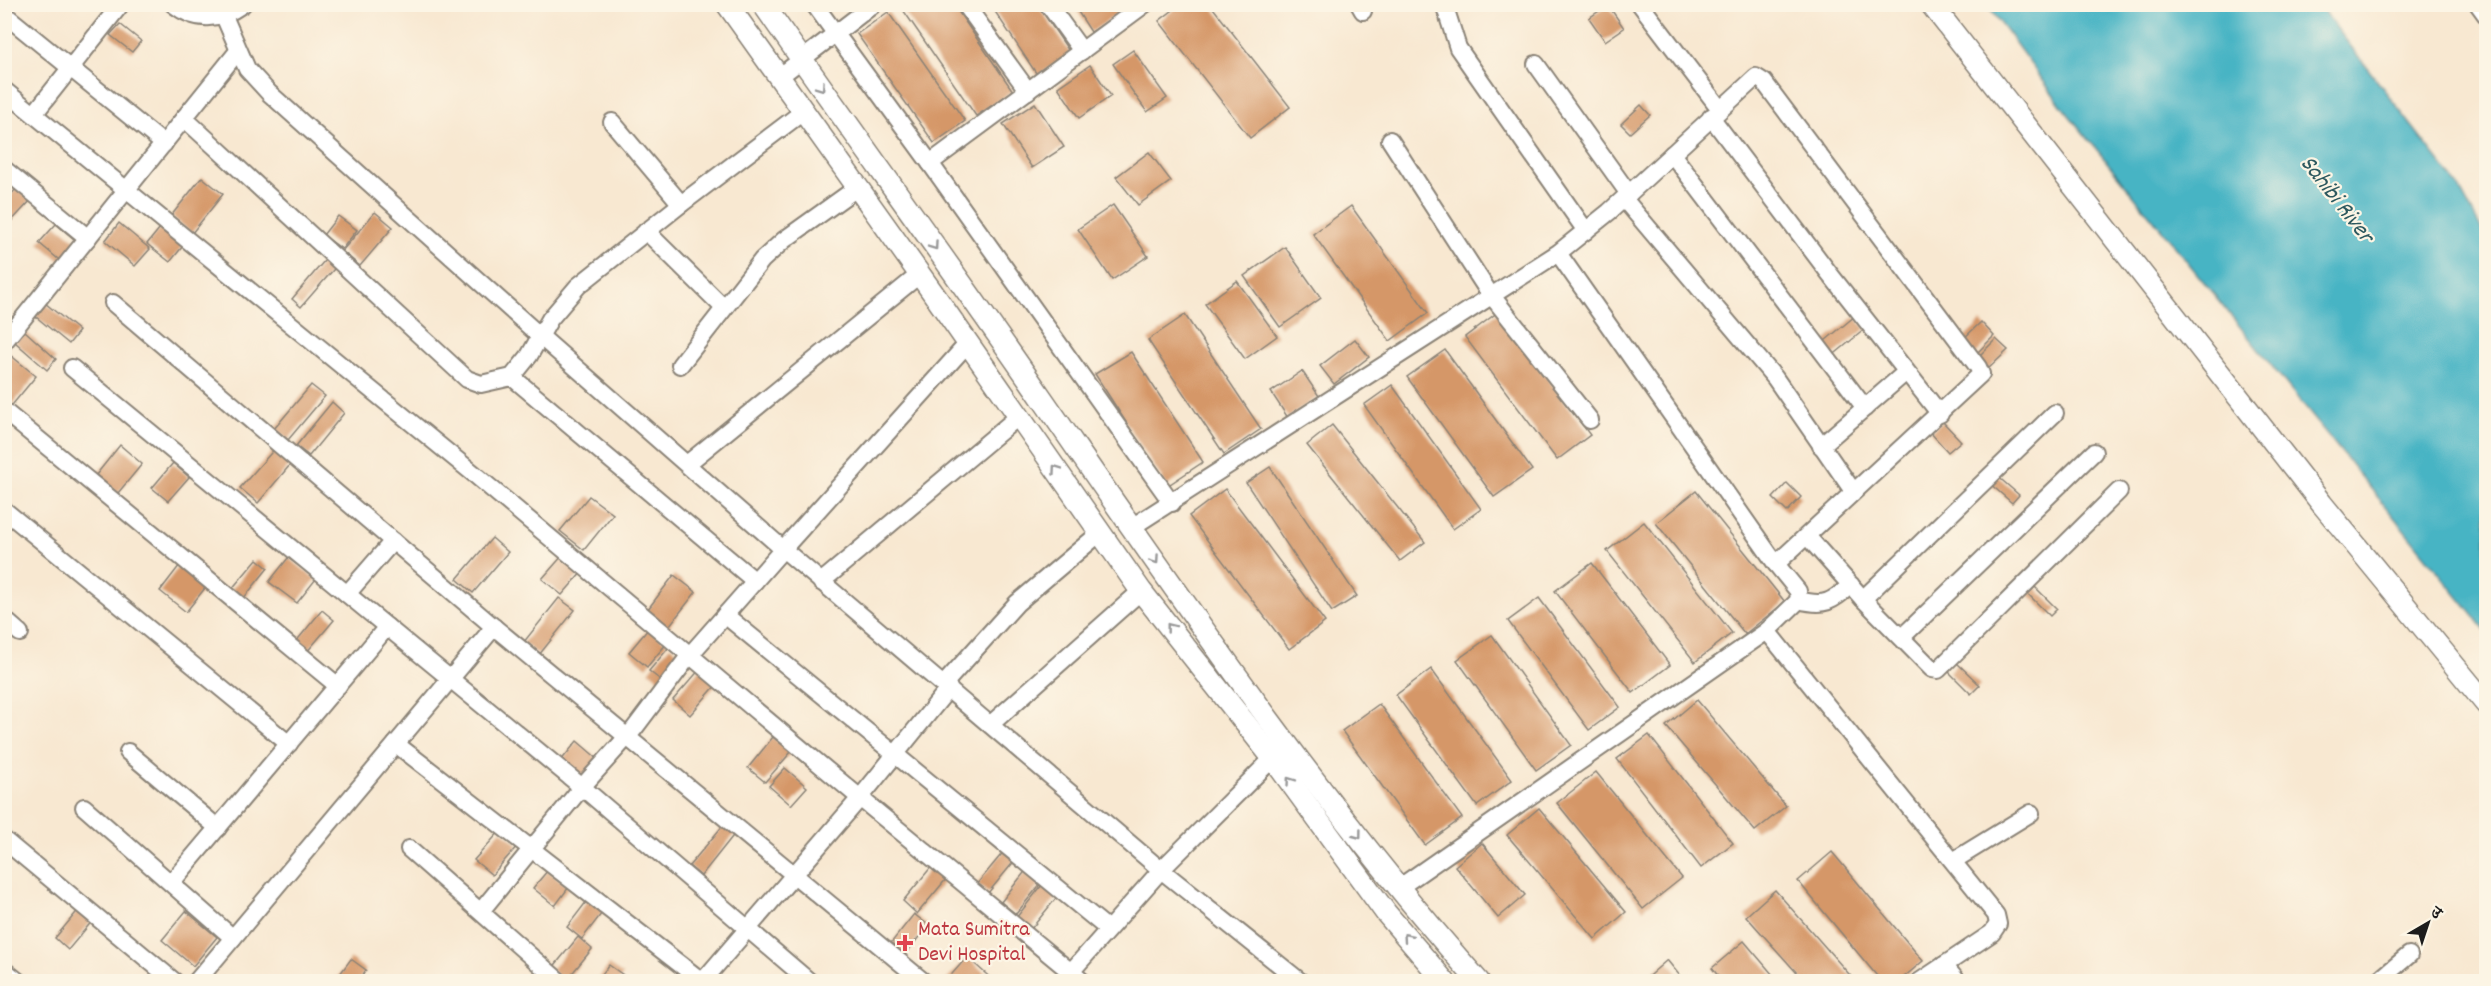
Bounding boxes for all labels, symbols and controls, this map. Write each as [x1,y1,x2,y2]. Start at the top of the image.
one-way arrow [814,80,825,91]
water label: Sahibi River [2291,149,2383,254]
one-way arrow [927,239,938,250]
one-way arrow [1052,465,1063,476]
one-way arrow [1148,554,1159,565]
one-way arrow [1167,623,1178,634]
one-way arrow [1286,777,1297,788]
one-way arrow [1350,828,1361,839]
north arrow [2398,893,2458,953]
text: उ [2424,901,2447,926]
place label: Mata Sumitra Devi Hospital [918,915,1030,971]
one-way arrow [1403,933,1414,944]
marker: Mata Sumitra Devi Hospital [896,934,914,952]

